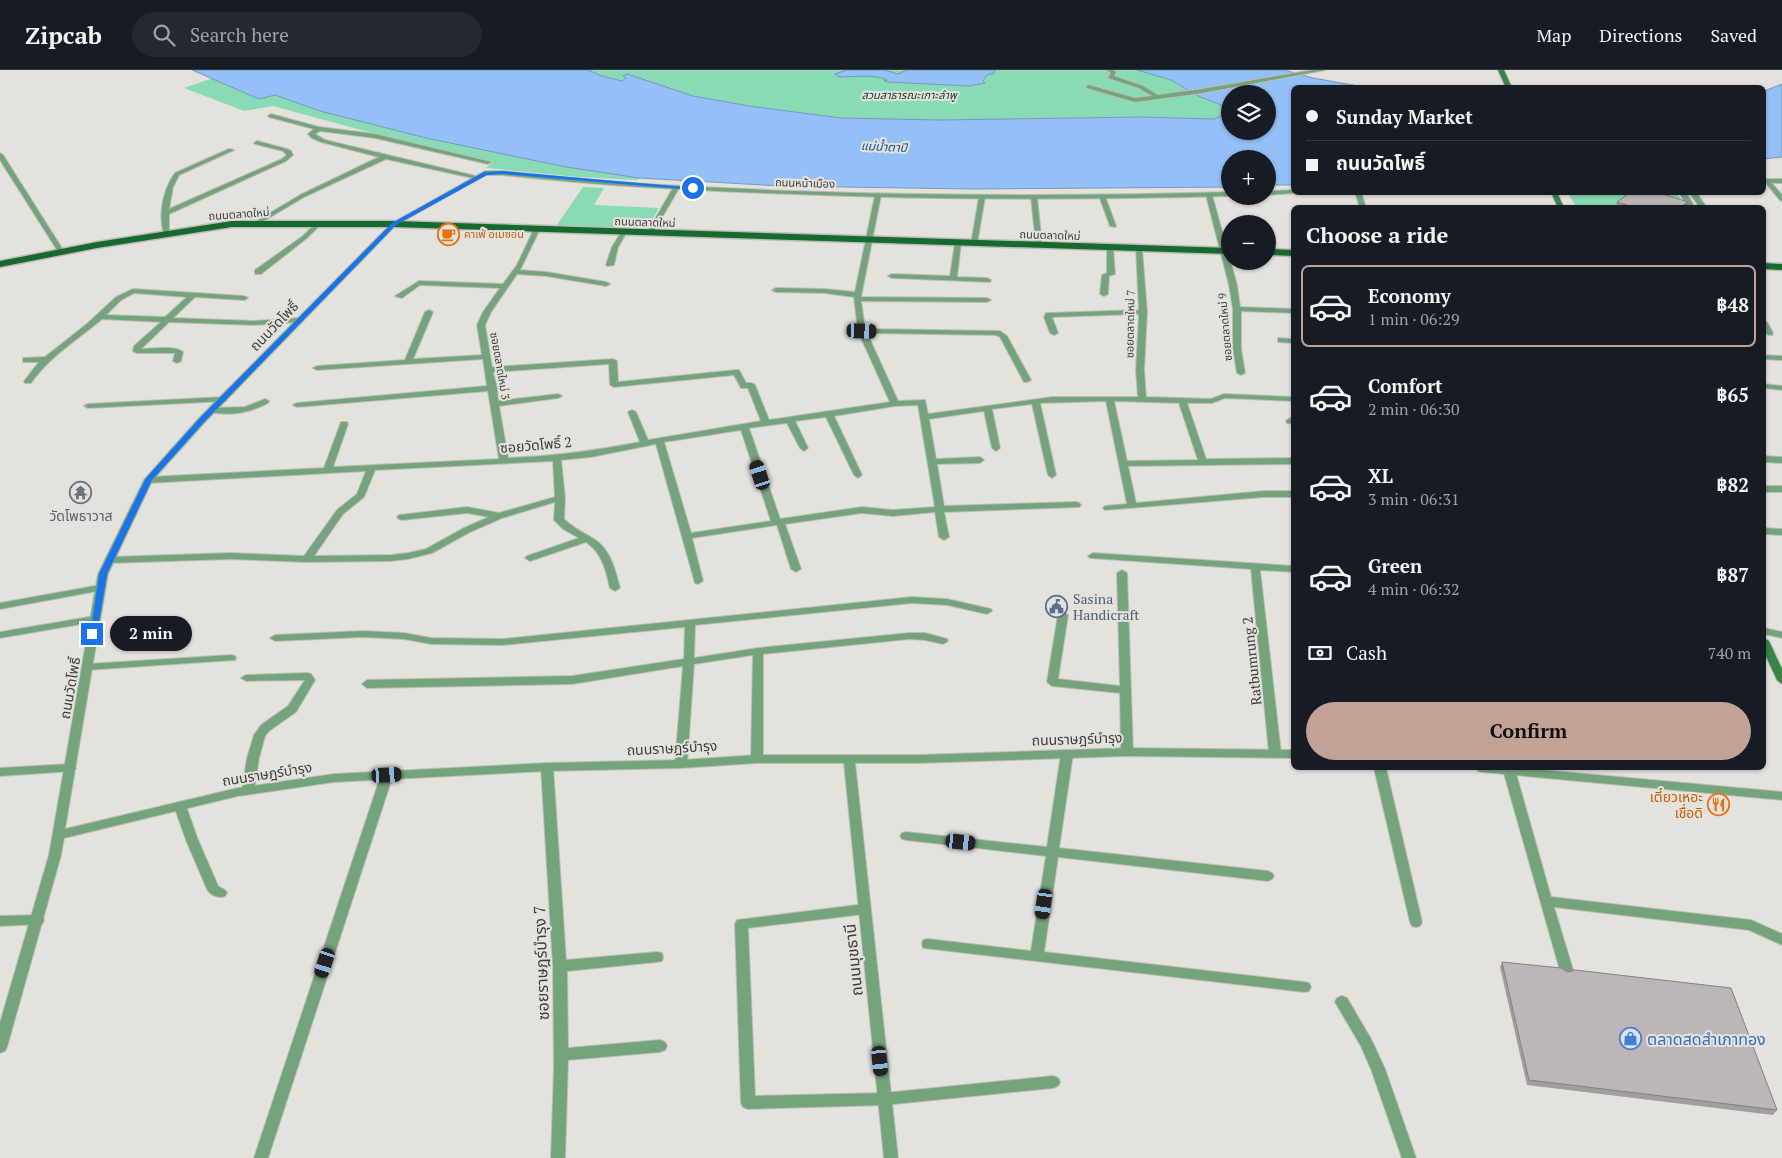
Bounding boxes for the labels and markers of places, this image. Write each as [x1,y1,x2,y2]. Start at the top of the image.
cafe icon: คาเฟ่ อเมซอน [436,222,460,246]
place label: คาเฟ่ อเมซอน [464,227,524,241]
temple icon: วัดโพธาวาส [69,481,93,505]
place label: วัดโพธาวาส [49,506,113,525]
place label: Sasina Handicraft [1073,589,1140,624]
public building icon: Sasina Handicraft [1045,595,1069,619]
place label: เตี๋ยวเหอะ เชื่อดิ [1650,787,1703,822]
restaurant icon: เตี๋ยวเหอะ เชื่อดิ [1707,793,1731,817]
shop icon: ตลาดสดสำเภาทอง [1619,1027,1643,1051]
place label: ตลาดสดสำเภาทอง [1647,1028,1766,1050]

